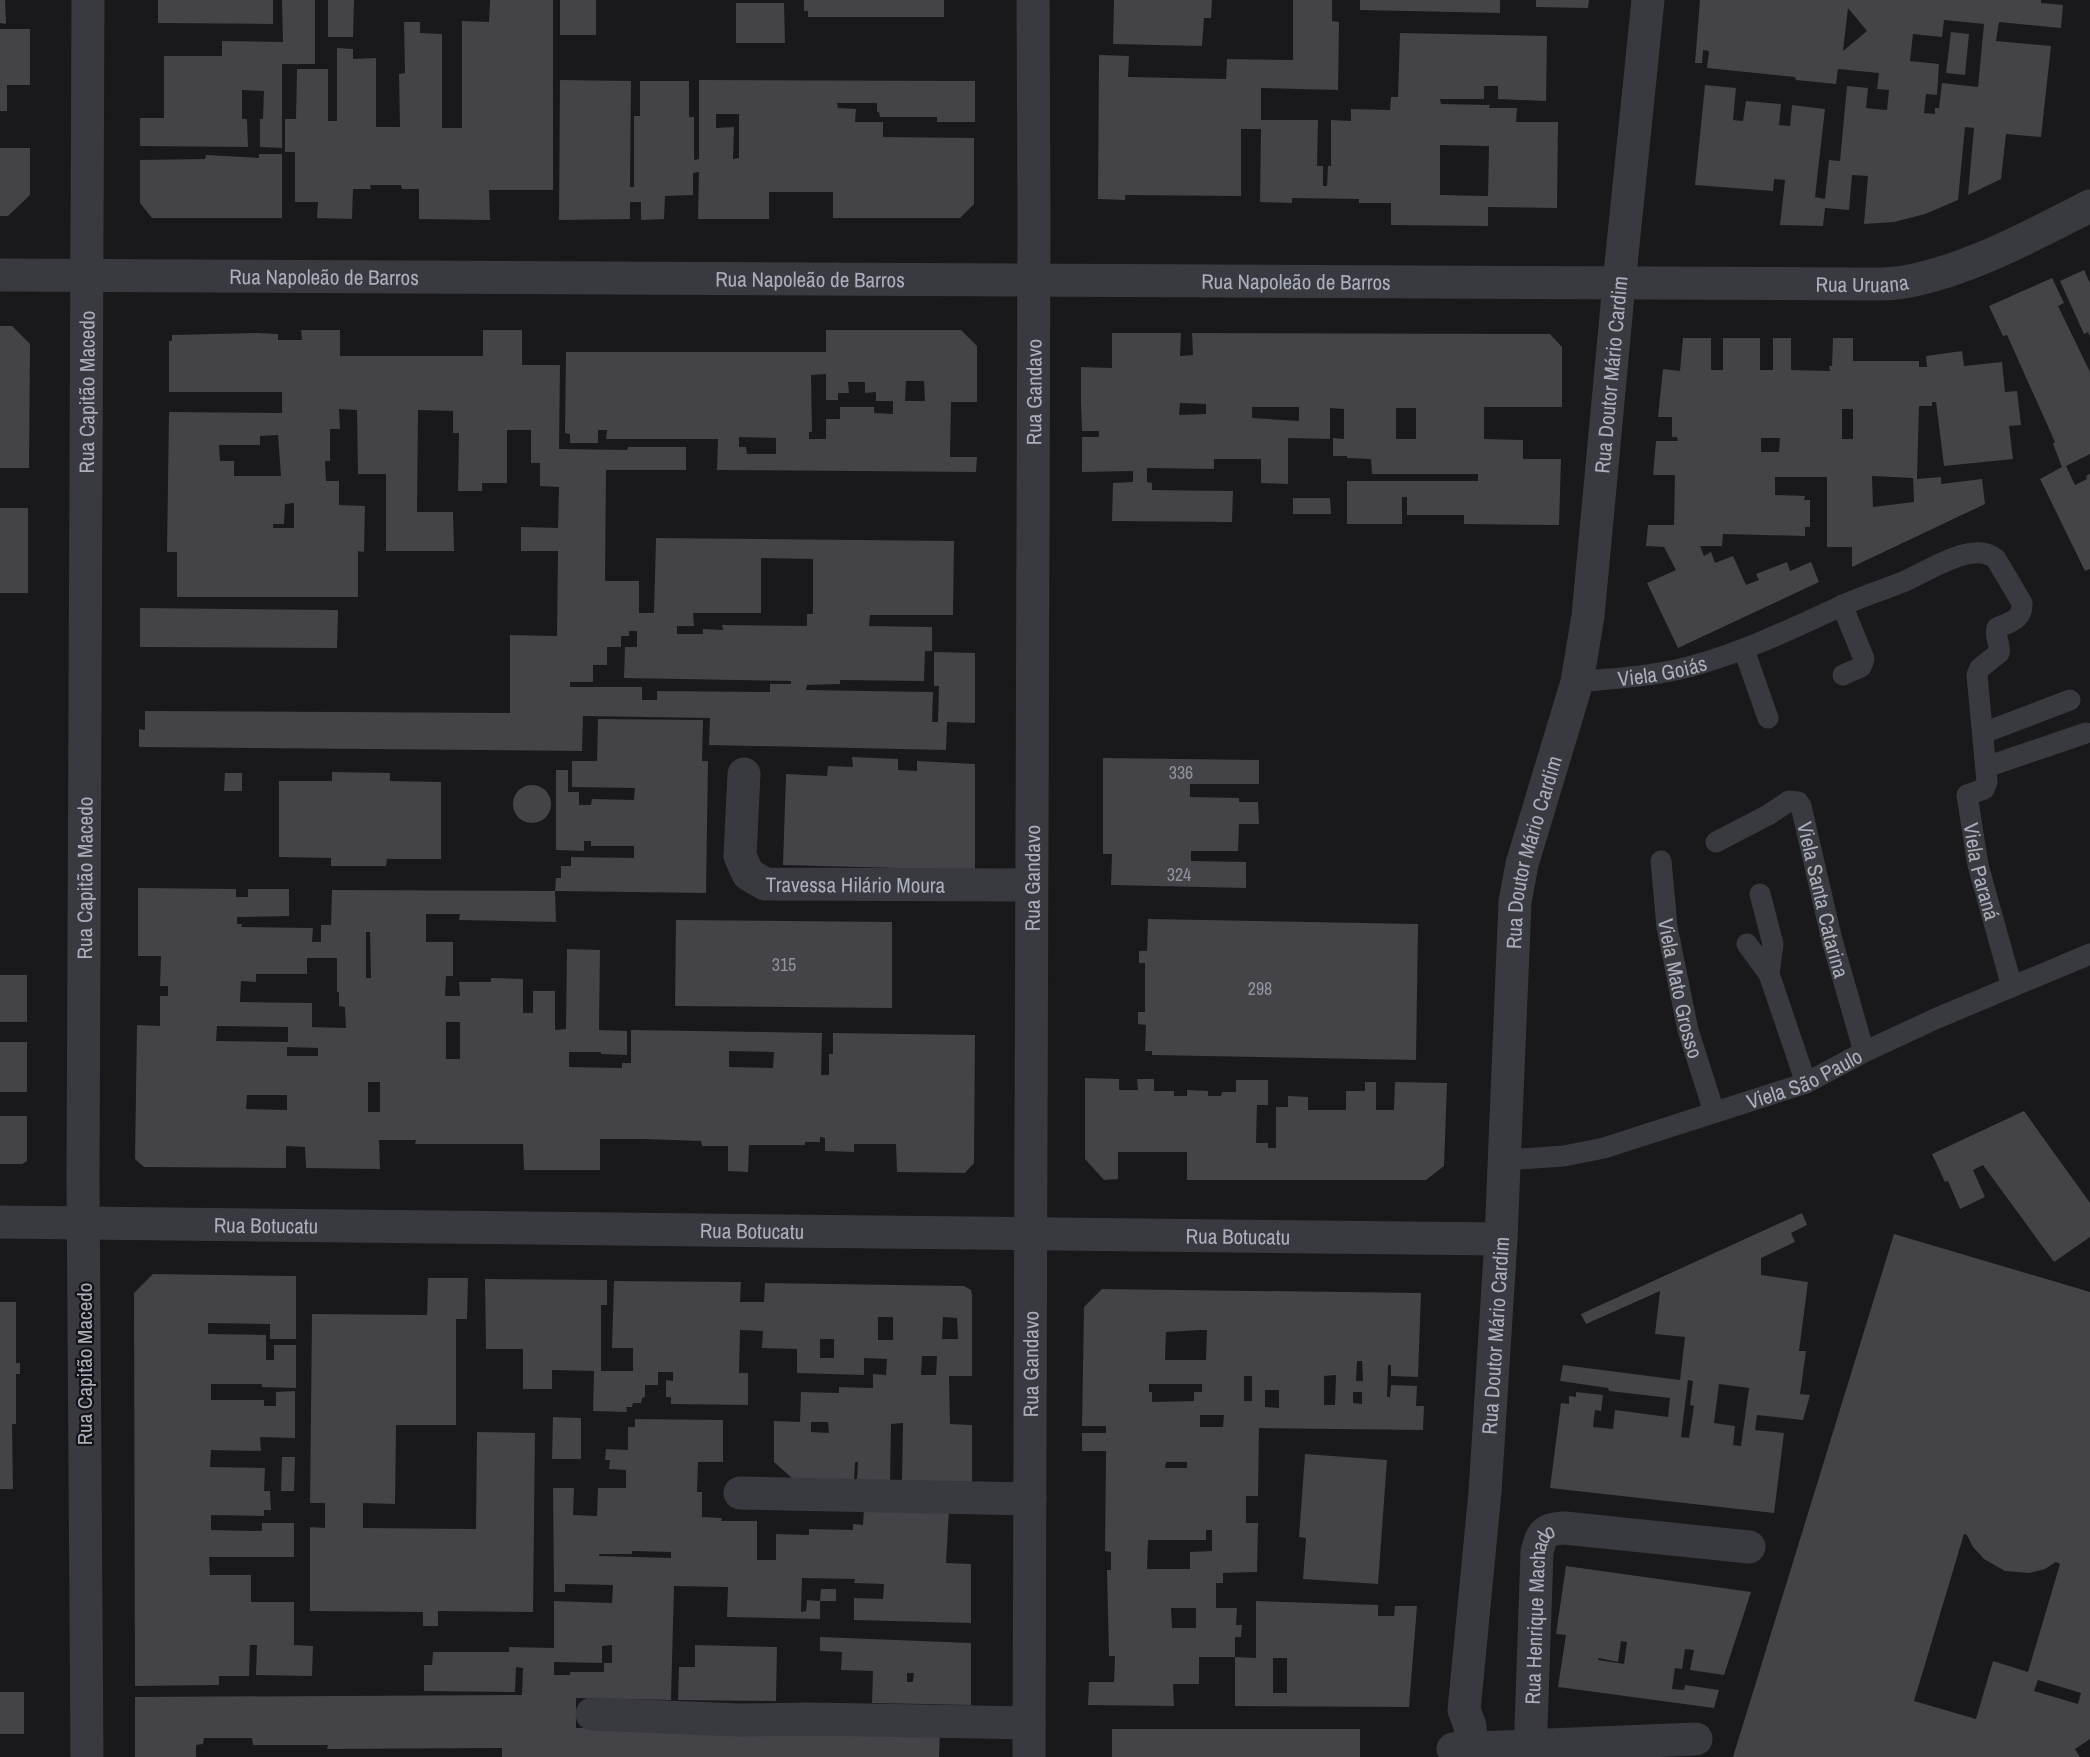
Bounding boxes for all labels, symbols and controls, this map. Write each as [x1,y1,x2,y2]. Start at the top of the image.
street label: Rua Napoleão de Barros [229,262,419,292]
street label: Rua Napoleão de Barros [715,264,905,294]
street label: Rua Napoleão de Barros [1201,266,1391,296]
street label: Rua Uruana [1815,267,1911,299]
street label: Rua Doutor Mário Cardim [1587,275,1634,475]
street label: Rua Capitão Macedo [71,311,101,473]
street label: Rua Gandavo [1019,339,1048,445]
street label: Viela Goiás [1616,648,1710,693]
street label: Rua Doutor Mário Cardim [1499,752,1568,950]
house number: 336 [1169,760,1193,785]
street label: Rua Capitão Macedo [69,797,99,959]
street label: Viela Santa Catarina [1791,819,1857,981]
street label: Viela Paraná [1957,820,2007,924]
street label: Rua Gandavo [1017,825,1047,931]
house number: 324 [1167,862,1191,887]
street label: Travessa Hilário Moura [766,870,946,899]
street label: Viela Mato Grosso [1652,917,1711,1062]
house number: 315 [772,952,796,977]
house number: 298 [1248,976,1272,1001]
street label: Viela São Paulo [1743,1041,1867,1116]
street label: Rua Botucatu [214,1210,318,1240]
street label: Rua Botucatu [700,1215,804,1246]
street label: Rua Botucatu [1186,1221,1290,1251]
street label: Rua Doutor Mário Cardim [1474,1236,1516,1435]
street label: Rua Capitão Macedo [70,1283,99,1445]
street label: Rua Gandavo [1016,1311,1045,1417]
street label: Rua Henrique Machado [1517,1515,1559,1705]

